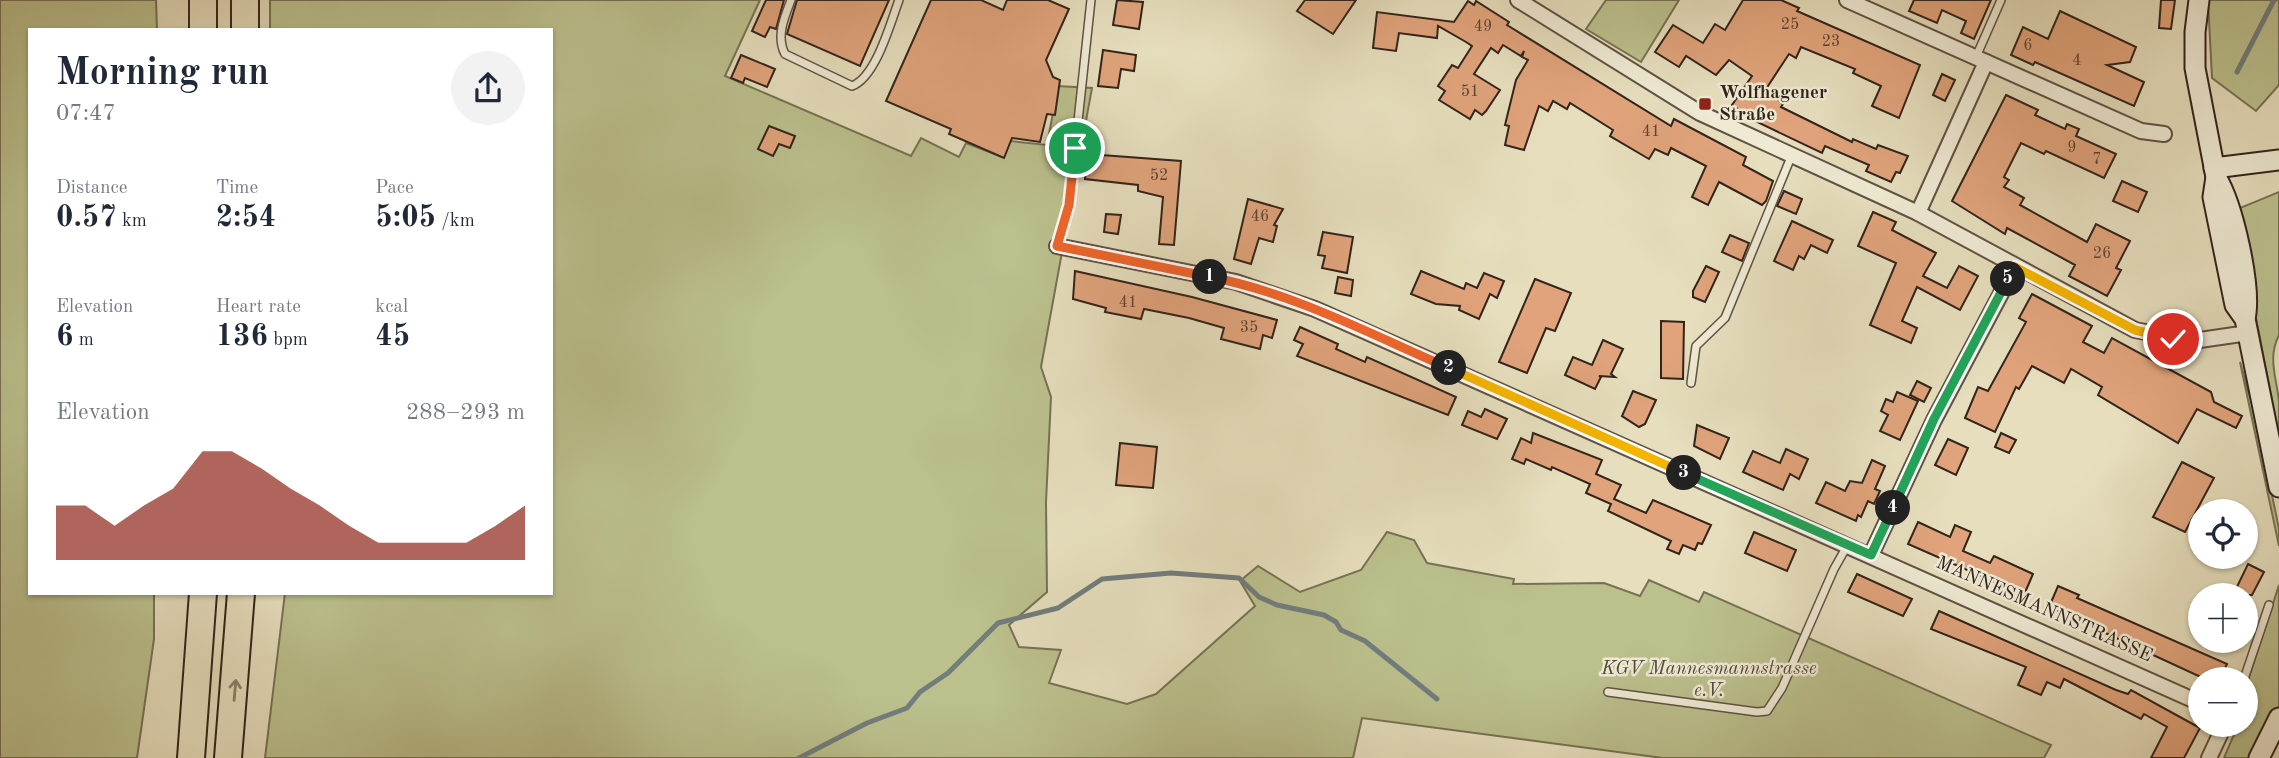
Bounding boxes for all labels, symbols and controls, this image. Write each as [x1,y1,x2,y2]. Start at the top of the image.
house number: 25 [1781,17,1799,33]
house number: 49 [1474,19,1492,35]
house number: 23 [1822,34,1840,50]
house number: 6 [2023,38,2033,54]
button: share [451,51,525,125]
house number: 4 [2072,53,2082,69]
text: Morning run [56,55,269,93]
house number: 51 [1461,84,1479,100]
place label: Wolfhagener Straße [1719,84,1827,125]
marker: Wolfhagener Straße [1697,96,1713,112]
text: 07:47 [56,102,116,125]
pin [1045,118,1105,178]
house number: 41 [1642,124,1660,140]
icon: arrive [1056,129,1094,167]
house number: 9 [2067,140,2077,156]
house number: 7 [2092,152,2102,168]
house number: 52 [1150,168,1168,184]
text: Distance [56,179,128,198]
text: Time [216,179,258,198]
text: Pace [375,179,414,198]
text: 0.57 [56,203,117,233]
text: 2:54 [216,203,276,233]
text: 5:05 [375,203,436,233]
house number: 46 [1251,209,1269,225]
text: km [117,212,147,231]
text: /km [436,212,475,231]
house number: 26 [2093,246,2111,262]
pin: 1 [1192,260,1228,294]
pin: 5 [1990,262,2025,296]
text: 1 [1204,267,1215,286]
text: 5 [2002,269,2013,288]
house number: 41 [1119,295,1137,311]
text: Elevation [56,298,133,317]
text: Heart rate [216,298,301,317]
text: kcal [375,298,408,317]
pin [2143,309,2203,369]
house number: 35 [1240,320,1258,336]
icon: check [2154,320,2192,358]
text: 6 [56,322,73,352]
text: 136 [216,322,268,352]
text: 45 [375,322,410,352]
text: m [73,331,94,350]
text: bpm [268,331,308,350]
pin: 2 [1432,350,1466,386]
text: 2 [1443,358,1454,377]
text: Elevation [56,401,150,424]
text: 288–293 m [406,401,525,424]
pin: 3 [1666,456,1702,490]
text: 3 [1678,463,1689,482]
pin: 4 [1876,490,1910,526]
text: 4 [1887,498,1898,517]
map controls [2188,499,2258,737]
button: locate [2188,499,2258,569]
street label: MANNESMANNSTRASSE [1933,554,2155,666]
button: + [2188,583,2258,653]
park label: KGV Mannesmannstrasse e.V. [1600,660,1817,701]
button: − [2188,667,2258,737]
one-way arrow [228,679,241,702]

